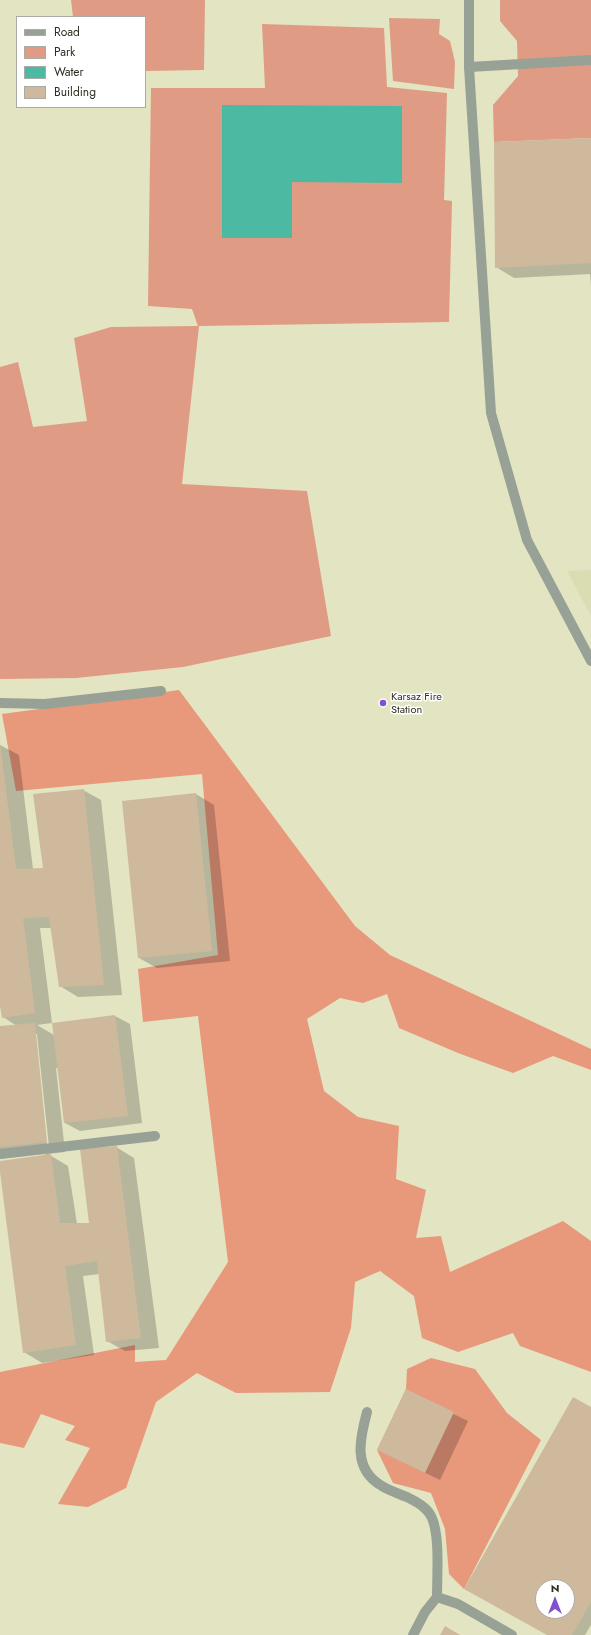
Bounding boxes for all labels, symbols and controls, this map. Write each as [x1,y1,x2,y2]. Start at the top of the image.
legend [16,16,146,108]
text: Road [54,23,80,41]
text: Park [54,43,75,61]
text: Water [54,63,84,81]
text: Building [54,83,96,101]
place label: Karsaz Fire Station [391,690,442,716]
marker: Karsaz Fire Station [378,698,388,708]
north arrow [535,1579,575,1619]
text: N [551,1580,559,1596]

